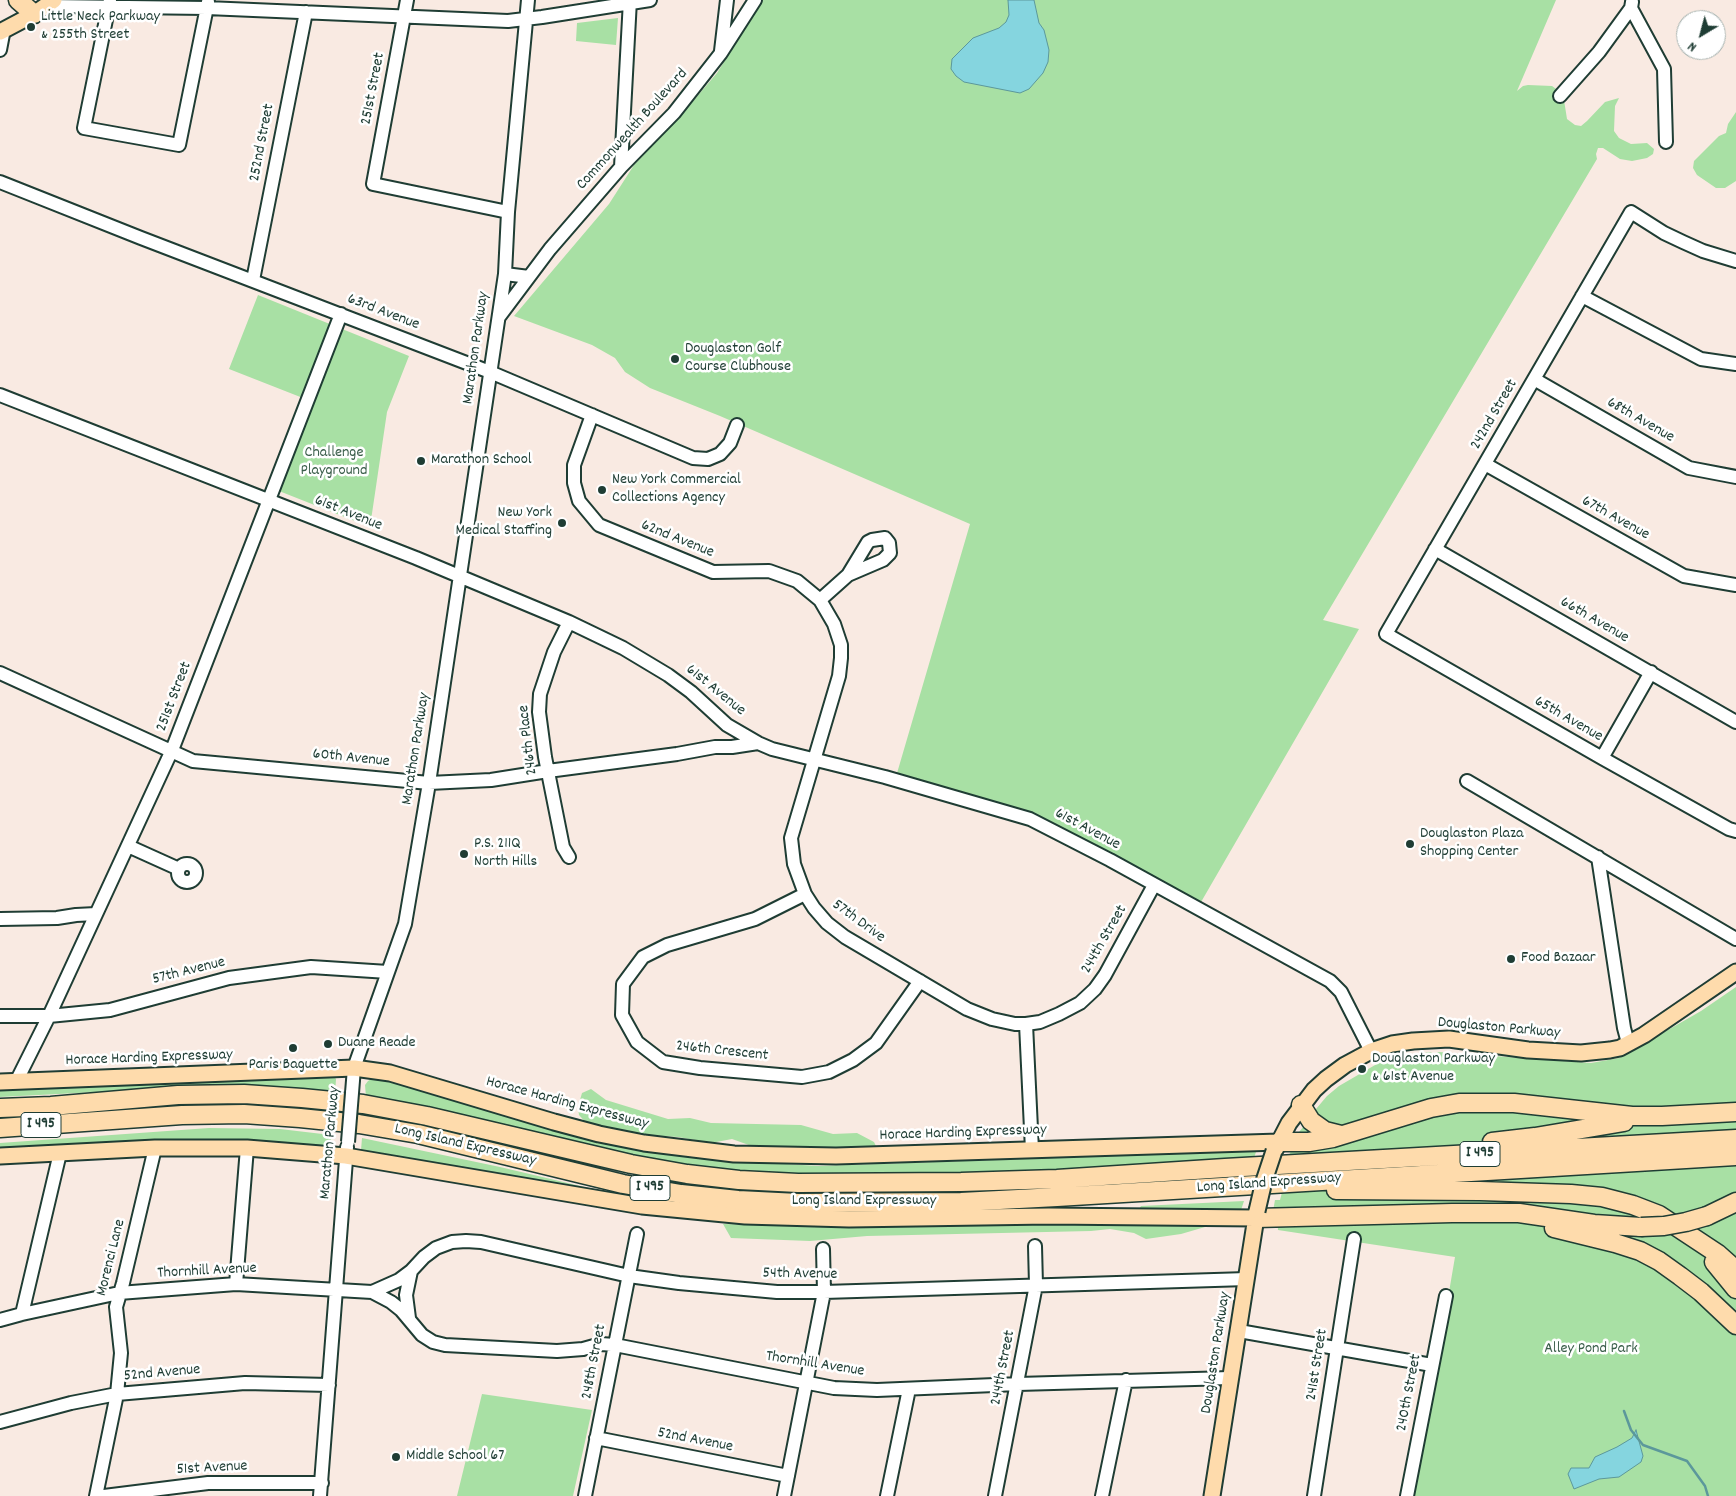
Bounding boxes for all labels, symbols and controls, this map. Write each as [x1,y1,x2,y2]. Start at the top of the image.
place label: Little Neck Parkway & 255th Street [41,8,160,46]
north arrow [1676,10,1726,60]
marker: Little Neck Parkway & 255th Street [25,21,37,33]
text: N [1684,36,1701,56]
street label: 251st Street [358,51,390,127]
street label: Commonwealth Boulevard [573,65,693,195]
street label: 252nd Street [246,102,280,184]
street label: 63rd Avenue [344,290,422,336]
street label: Marathon Parkway [460,291,494,405]
place label: Douglaston Golf Course Clubhouse [685,340,791,378]
marker: Douglaston Golf Course Clubhouse [669,353,681,365]
street label: 242nd Street [1467,376,1523,454]
street label: 68th Avenue [1603,394,1677,448]
park label: Challenge Playground [301,444,367,482]
place label: Marathon School [431,451,532,471]
marker: Marathon School [415,455,427,467]
place label: New York Commercial Collections Agency [612,471,741,509]
marker: New York Commercial Collections Agency [596,484,608,496]
street label: 61st Avenue [311,492,385,536]
street label: 67th Avenue [1578,493,1652,545]
place label: New York Medical Staffing [456,504,552,542]
marker: New York Medical Staffing [556,517,568,529]
street label: 62nd Avenue [638,517,716,563]
street label: 66th Avenue [1556,594,1632,648]
street label: 251st Street [153,659,197,735]
street label: 61st Avenue [681,661,749,721]
street label: Marathon Parkway [399,692,435,806]
street label: 65th Avenue [1530,693,1606,747]
street label: 246th Place [515,704,543,776]
street label: 60th Avenue [312,745,390,773]
street label: 61st Avenue [1051,805,1123,855]
place label: Douglaston Plaza Shopping Center [1420,825,1524,863]
place label: P.S. 211Q North Hills [474,835,537,873]
marker: Douglaston Plaza Shopping Center [1404,838,1416,850]
marker: P.S. 211Q North Hills [458,848,470,860]
street label: 57th Drive [828,896,888,948]
street label: 244th Street [1078,902,1132,978]
place label: Food Bazaar [1521,949,1596,969]
marker: Food Bazaar [1505,953,1517,965]
street label: 57th Avenue [151,954,227,990]
street label: Douglaston Parkway [1437,1014,1561,1044]
place label: Duane Reade [338,1034,416,1054]
marker: Duane Reade [322,1038,334,1050]
street label: 246th Crescent [675,1038,769,1066]
marker: Paris Baguette [287,1042,299,1054]
street label: Horace Harding Expressway [65,1046,233,1072]
place label: Douglaston Parkway & 61st Avenue [1372,1050,1495,1088]
place label: Paris Baguette [249,1056,337,1076]
marker: Douglaston Parkway & 61st Avenue [1356,1063,1368,1075]
street label: Horace Harding Expressway [484,1073,650,1135]
street label: Marathon Parkway [317,1086,345,1200]
road number: I 495 [21,1112,61,1138]
street label: Long Island Expressway [392,1120,538,1172]
street label: Horace Harding Expressway [879,1121,1047,1147]
road number: I 495 [1460,1142,1500,1166]
street label: Long Island Expressway [1196,1169,1342,1199]
road number: I 495 [630,1176,670,1200]
street label: Long Island Expressway [792,1192,936,1212]
street label: Morenci Lane [93,1218,131,1298]
street label: Thornhill Avenue [157,1260,257,1284]
street label: 54th Avenue [762,1265,838,1285]
street label: Douglaston Parkway [1198,1291,1236,1415]
street label: 248th Street [578,1323,612,1401]
street label: 241st Street [1303,1328,1333,1402]
street label: 244th Street [987,1329,1021,1407]
park label: Alley Pond Park [1544,1340,1638,1360]
street label: Thornhill Avenue [764,1348,866,1382]
street label: 240th Street [1393,1353,1427,1433]
street label: 52nd Avenue [123,1361,201,1387]
street label: 52nd Avenue [656,1424,734,1458]
place label: Middle School 67 [406,1447,504,1467]
marker: Middle School 67 [390,1451,402,1463]
street label: 51st Avenue [176,1458,248,1480]

